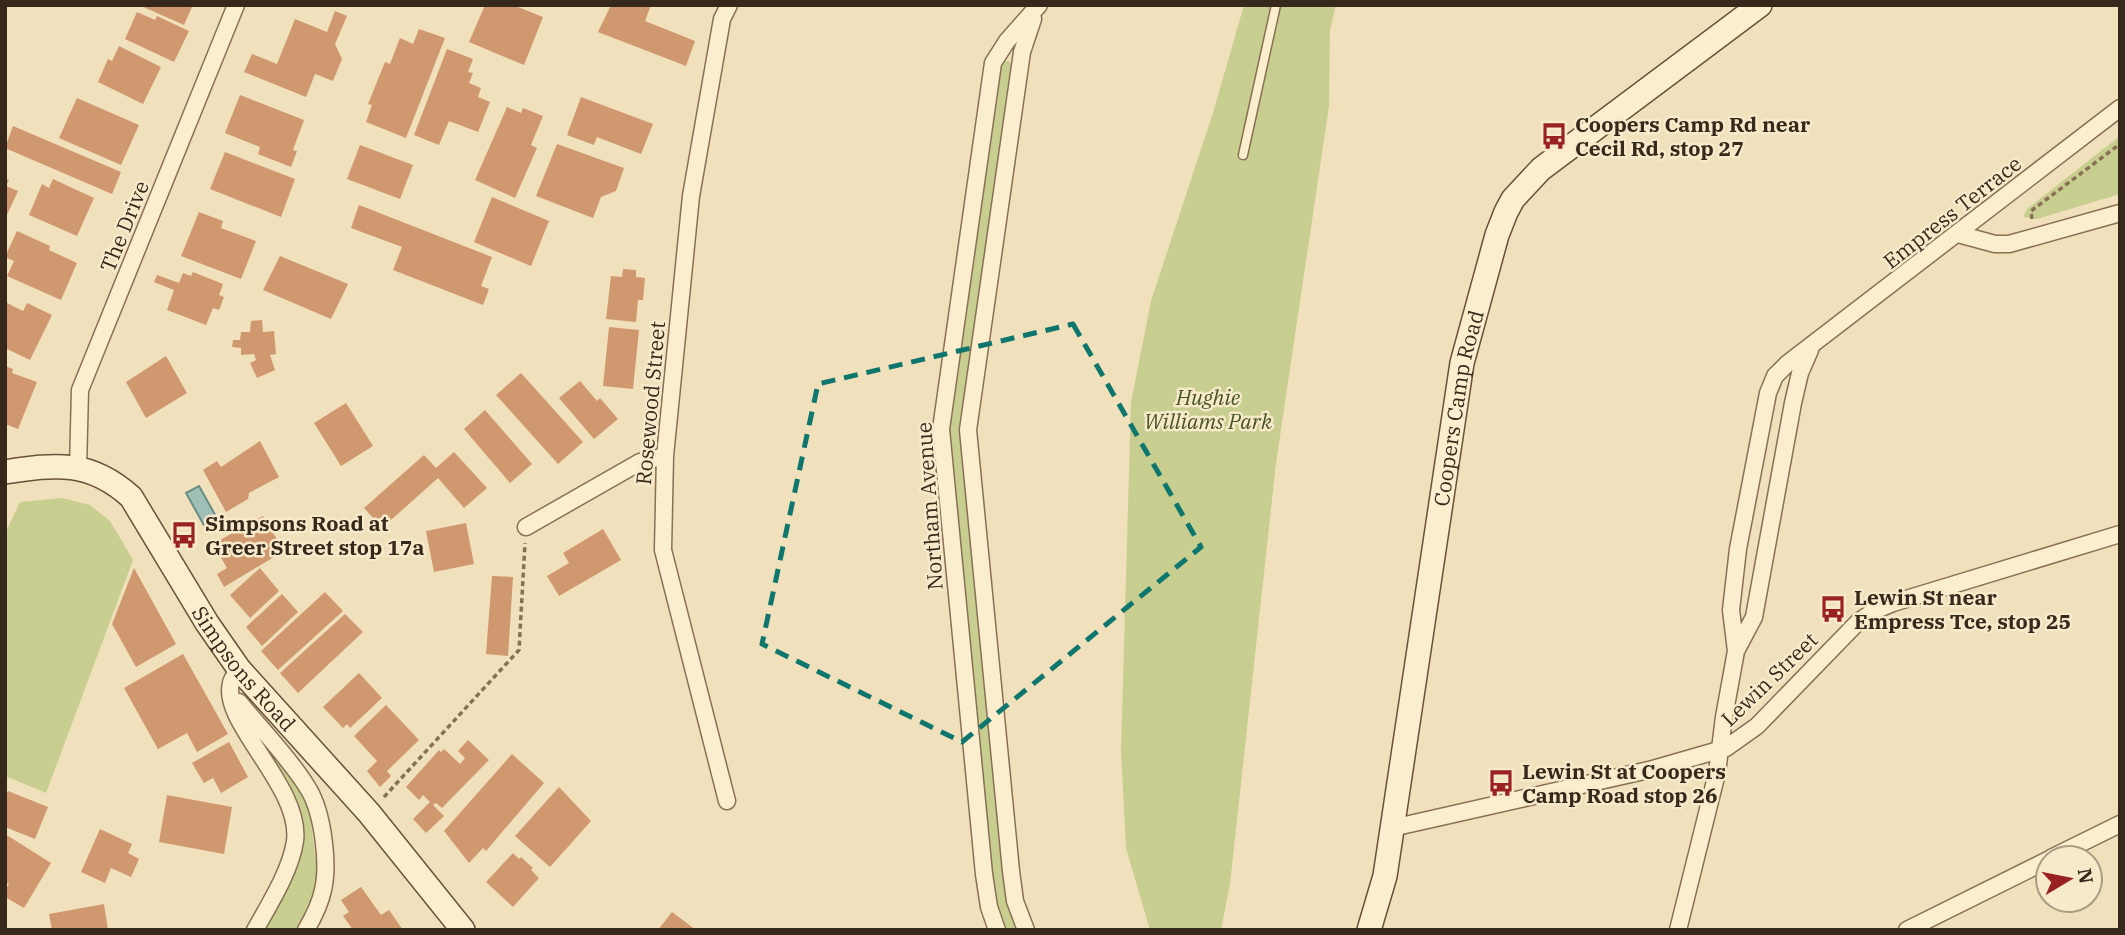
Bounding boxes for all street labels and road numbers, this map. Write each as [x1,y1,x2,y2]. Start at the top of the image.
street label: Empress Terrace [1877,149,2027,275]
street label: The Drive [93,176,155,276]
street label: Coopers Camp Road [1427,307,1490,508]
street label: Rosewood Street [629,320,671,486]
street label: Northam Avenue [909,421,949,591]
street label: Simpsons Road [186,601,302,737]
street label: Lewin Street [1715,626,1823,732]

